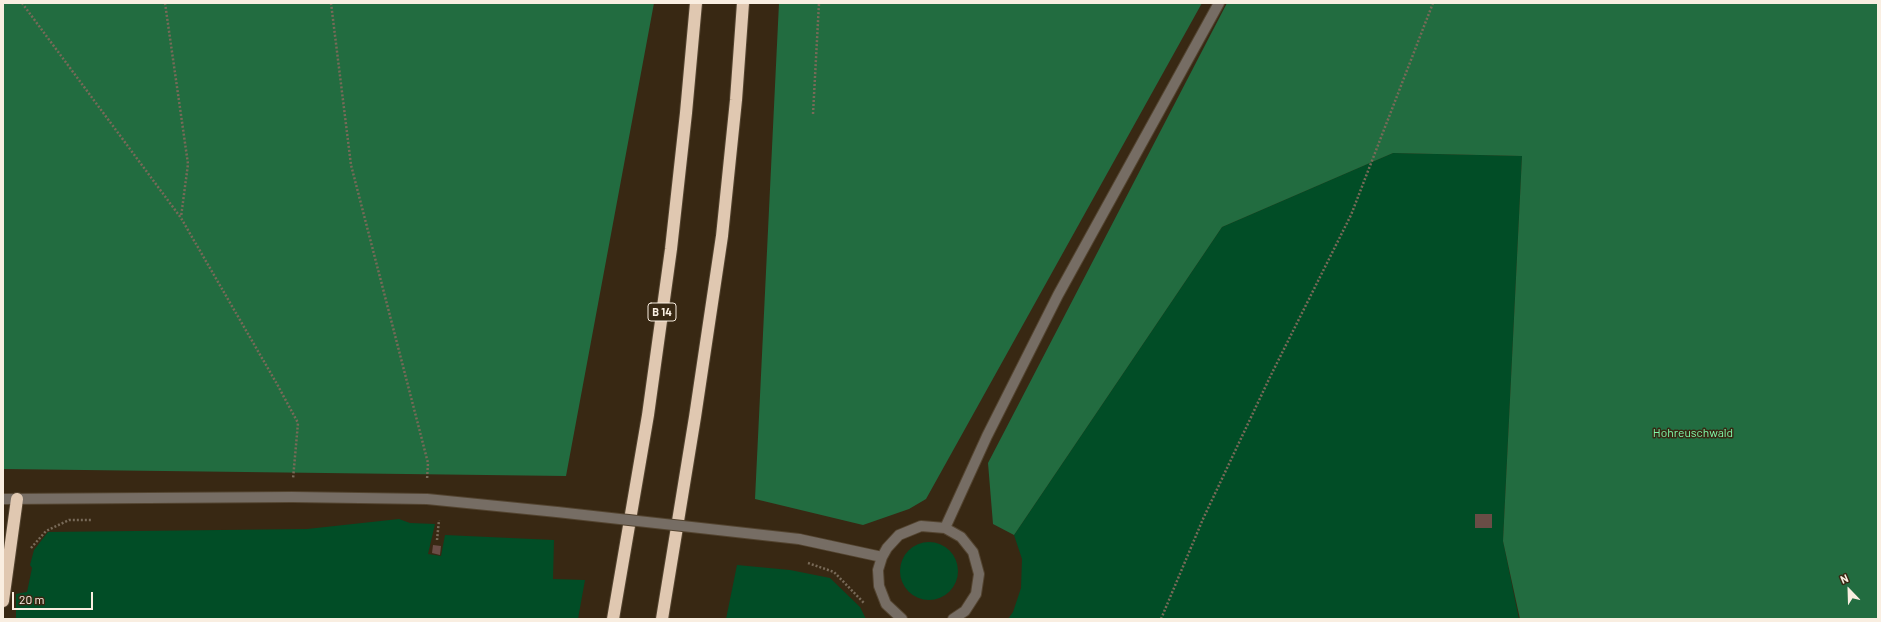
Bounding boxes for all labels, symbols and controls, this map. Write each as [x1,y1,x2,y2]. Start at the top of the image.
road number: B 14 [648,303,676,321]
park label: Hohreuschwald [1653,426,1733,440]
north arrow [1829,570,1869,610]
text: N [1838,571,1850,586]
scale bar [14,584,95,610]
text: 20 m [19,592,45,606]

